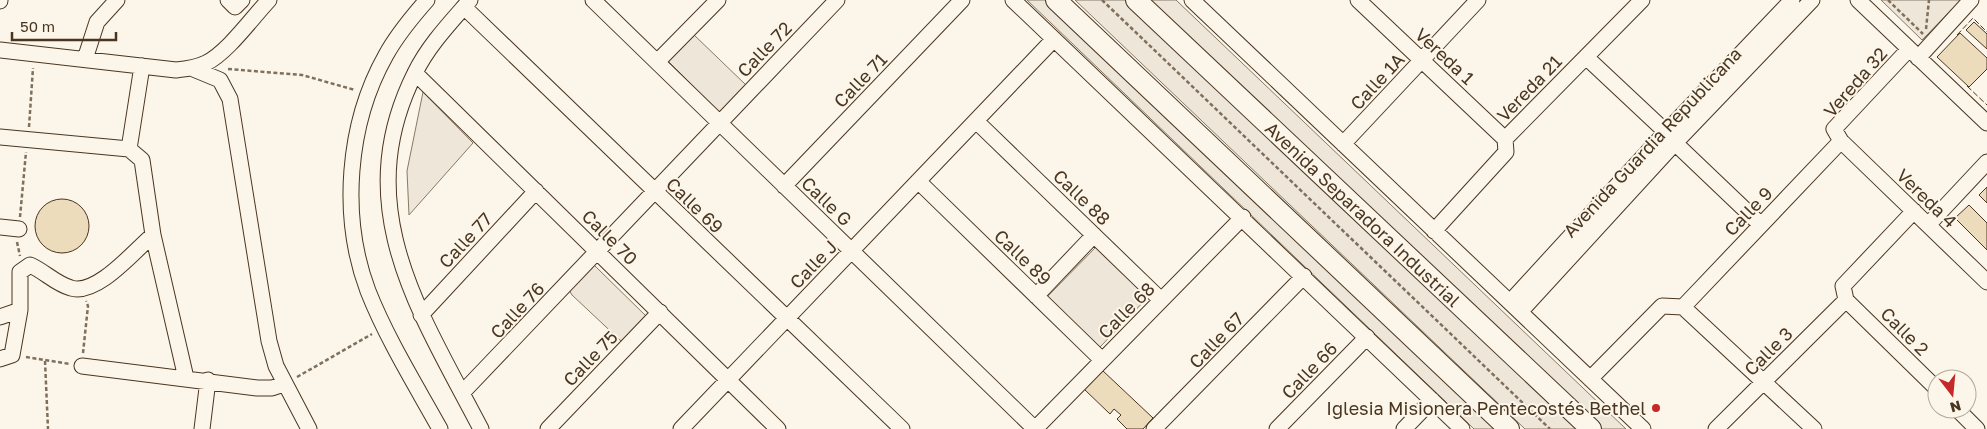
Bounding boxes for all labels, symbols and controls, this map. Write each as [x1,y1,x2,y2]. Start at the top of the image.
scale bar [12,10,116,42]
text: 50 m [20,17,55,35]
street label: Calle 72 [732,17,796,81]
street label: Vereda 1 [1411,23,1479,89]
street label: Avenida Guardia Republicana [1558,43,1746,241]
street label: Vereda 32 [1819,43,1891,121]
street label: Calle 71 [829,48,891,112]
street label: Calle 1A [1345,48,1409,114]
street label: Vereda 21 [1492,50,1566,126]
street label: Avenida Separadora Industrial [1261,117,1465,311]
street label: Vereda 4 [1892,164,1962,232]
street label: Calle 88 [1049,165,1115,229]
street label: Calle G [797,172,857,230]
street label: Calle 69 [662,173,728,237]
street label: Calle 9 [1719,182,1777,240]
street label: Calle 70 [578,205,642,269]
street label: Calle 77 [434,208,496,272]
street label: Calle 89 [990,225,1056,289]
street label: Calle J [785,235,841,293]
street label: Calle 76 [485,277,549,343]
street label: Calle 68 [1093,277,1159,343]
street label: Calle 2 [1876,302,1934,360]
street label: Calle 67 [1184,307,1248,373]
street label: Calle 3 [1739,322,1797,380]
street label: Calle 75 [558,326,622,390]
street label: Calle 66 [1277,337,1341,403]
north arrow [1927,369,1977,419]
place label: Iglesia Misionera Pentecostés Bethel [1326,397,1646,419]
text: N [1948,397,1963,417]
marker: Iglesia Misionera Pentecostés Bethel [1650,402,1662,414]

